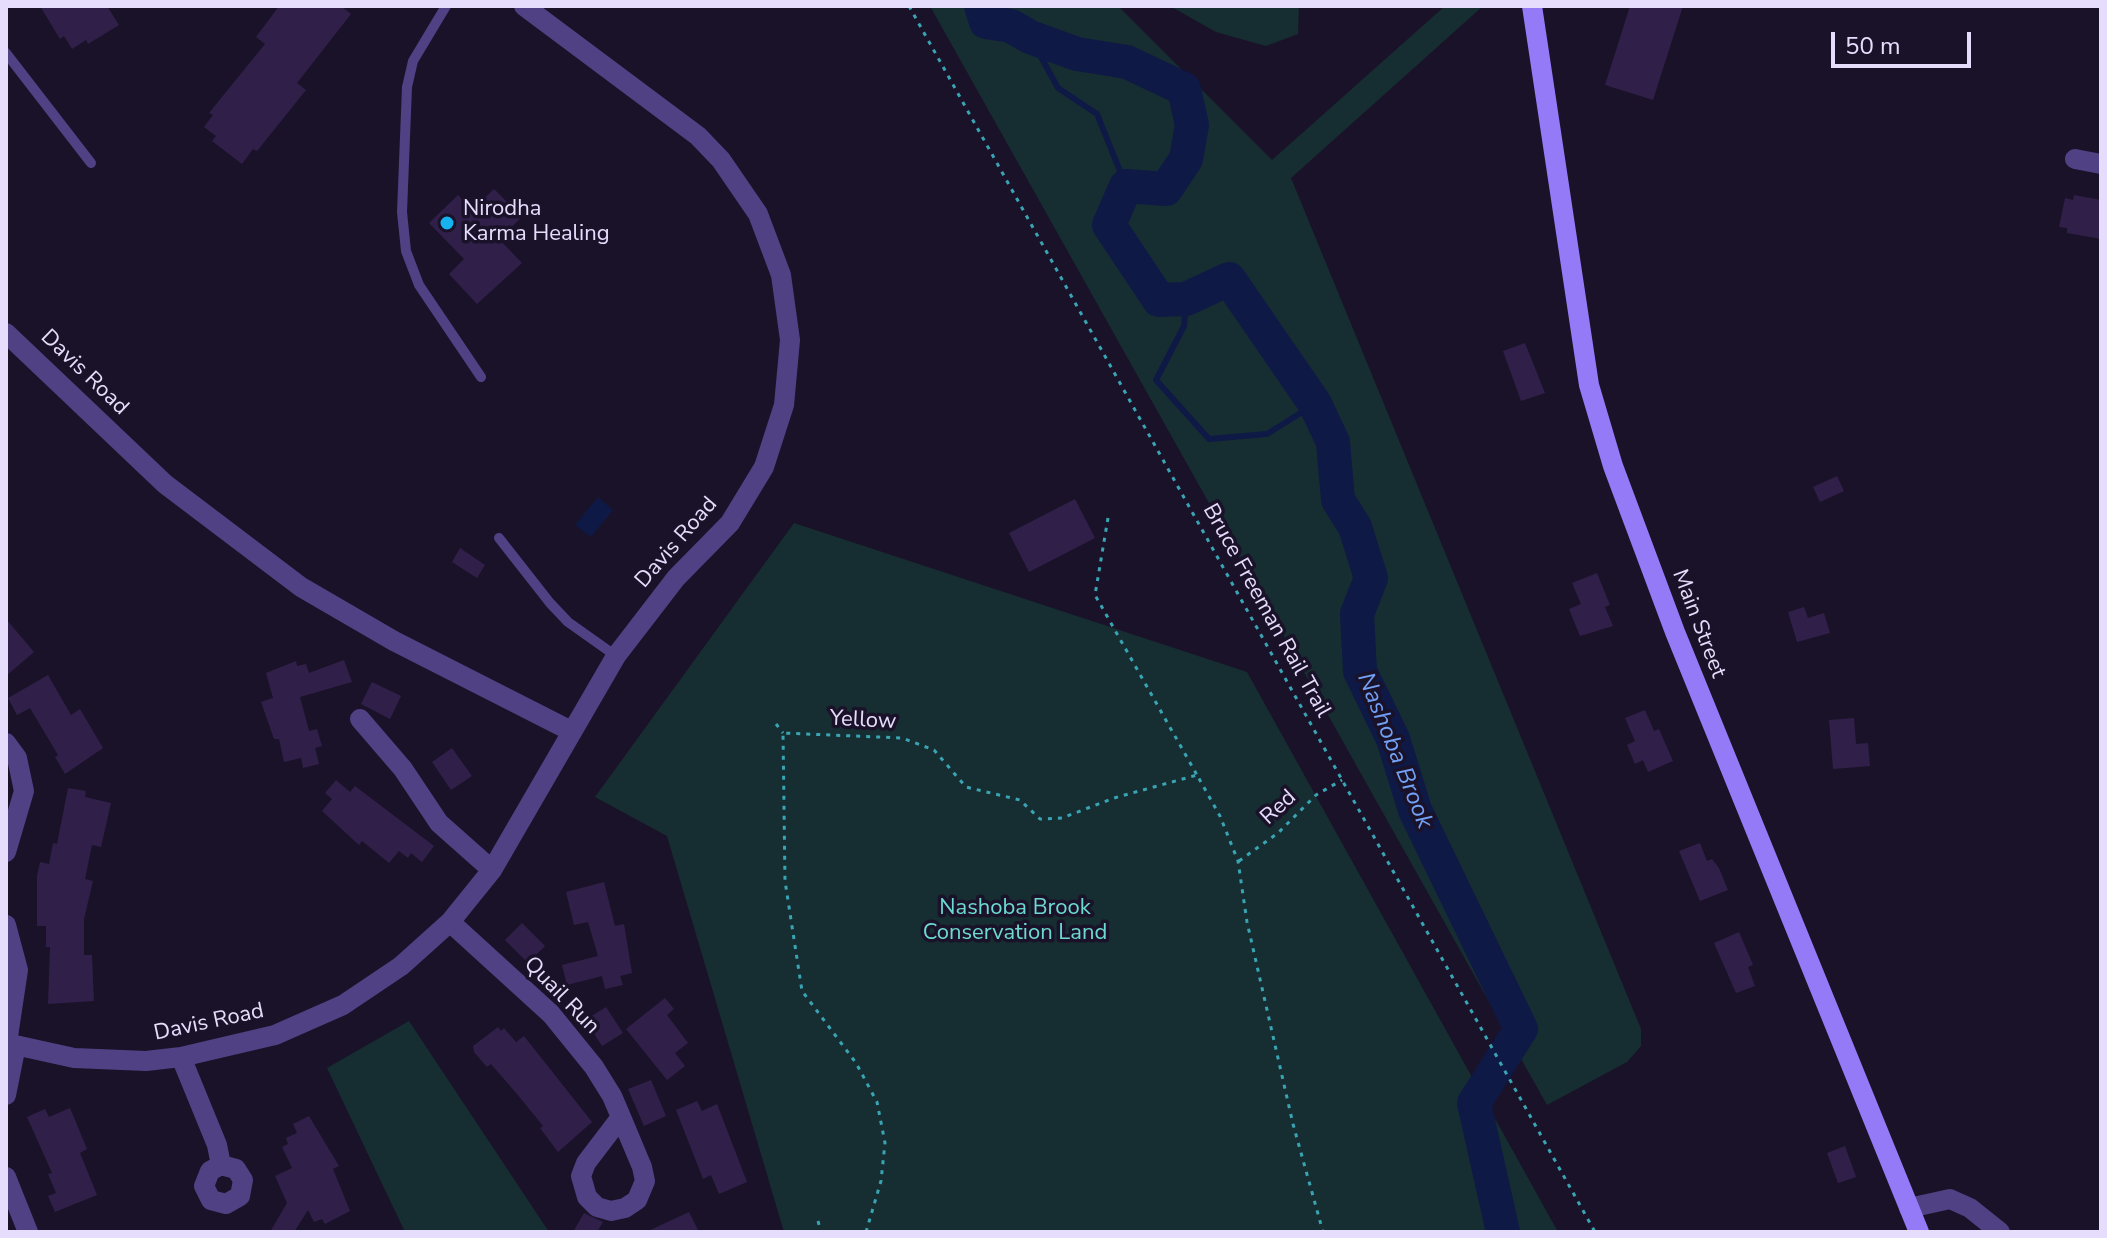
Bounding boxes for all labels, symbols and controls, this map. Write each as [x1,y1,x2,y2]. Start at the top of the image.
scale bar [1835,16,1975,66]
text: 50 m [1845,30,1901,62]
place label: Nirodha Karma Healing [463,197,610,248]
marker: Nirodha Karma Healing [438,214,456,232]
street label: Davis Road [35,325,133,421]
street label: Davis Road [630,492,724,594]
street label: Bruce Freeman Rail Trail [1196,500,1336,722]
street label: Main Street [1665,566,1731,682]
water label: Nashoba Brook [1350,669,1438,833]
street label: Yellow [829,706,897,736]
street label: Red [1256,785,1302,831]
park label: Nashoba Brook Conservation Land [923,896,1107,948]
street label: Quail Run [518,952,604,1040]
street label: Davis Road [152,998,266,1048]

